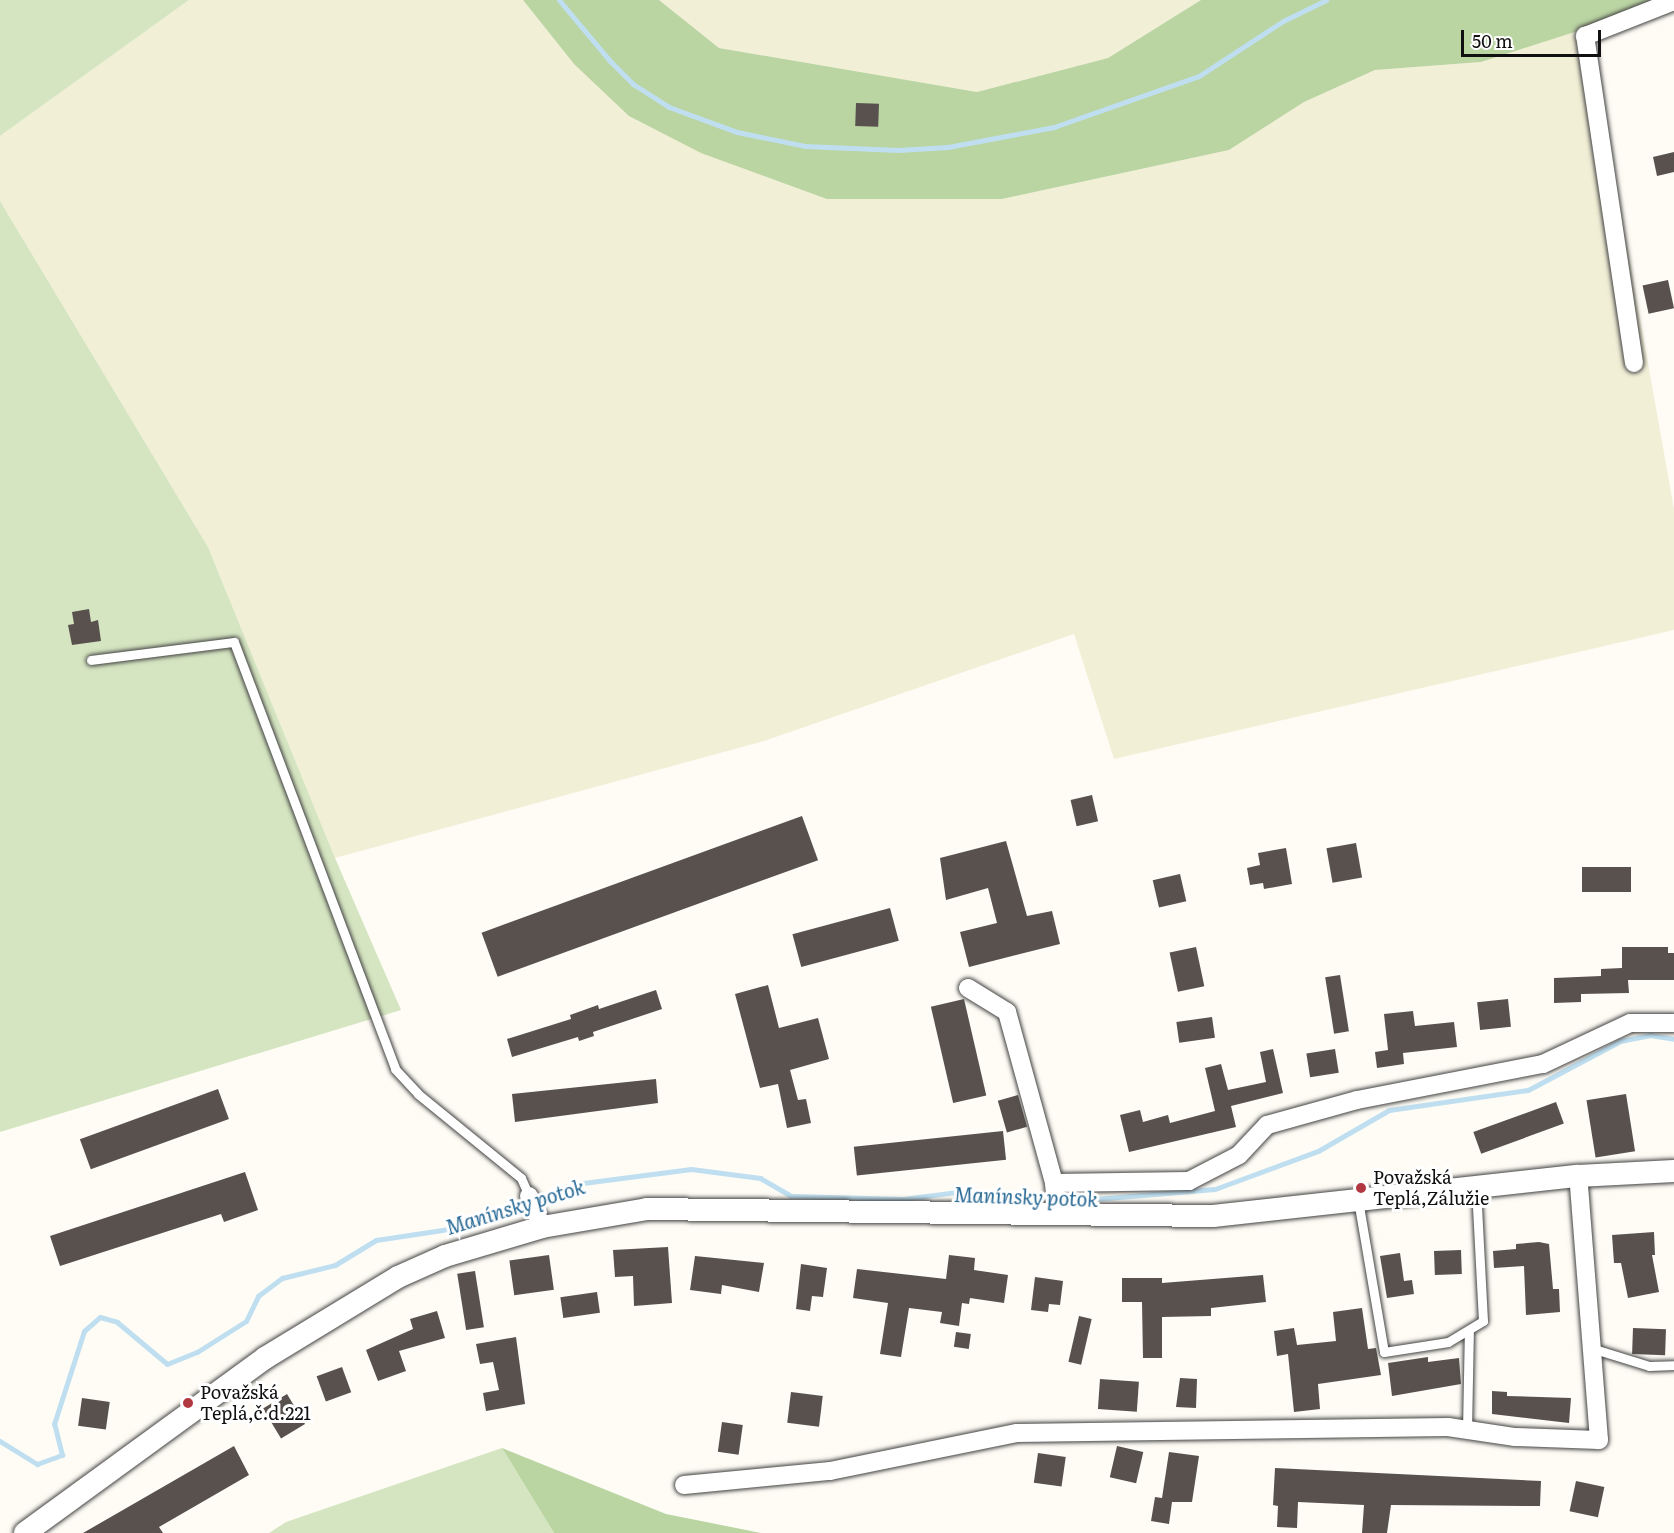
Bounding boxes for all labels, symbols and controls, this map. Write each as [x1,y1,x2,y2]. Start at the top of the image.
scale bar [1464,18,1604,56]
text: 50 m [1472,27,1513,54]
place label: Považská Teplá,Zálužie [1373,1167,1489,1210]
water label: Manínsky potok [443,1173,587,1239]
water label: Manínsky potok [954,1181,1098,1211]
marker: Považská Teplá,Zálužie [1354,1181,1368,1195]
place label: Považská Teplá,č.d.221 [200,1382,311,1424]
marker: Považská Teplá,č.d.221 [181,1396,195,1410]

